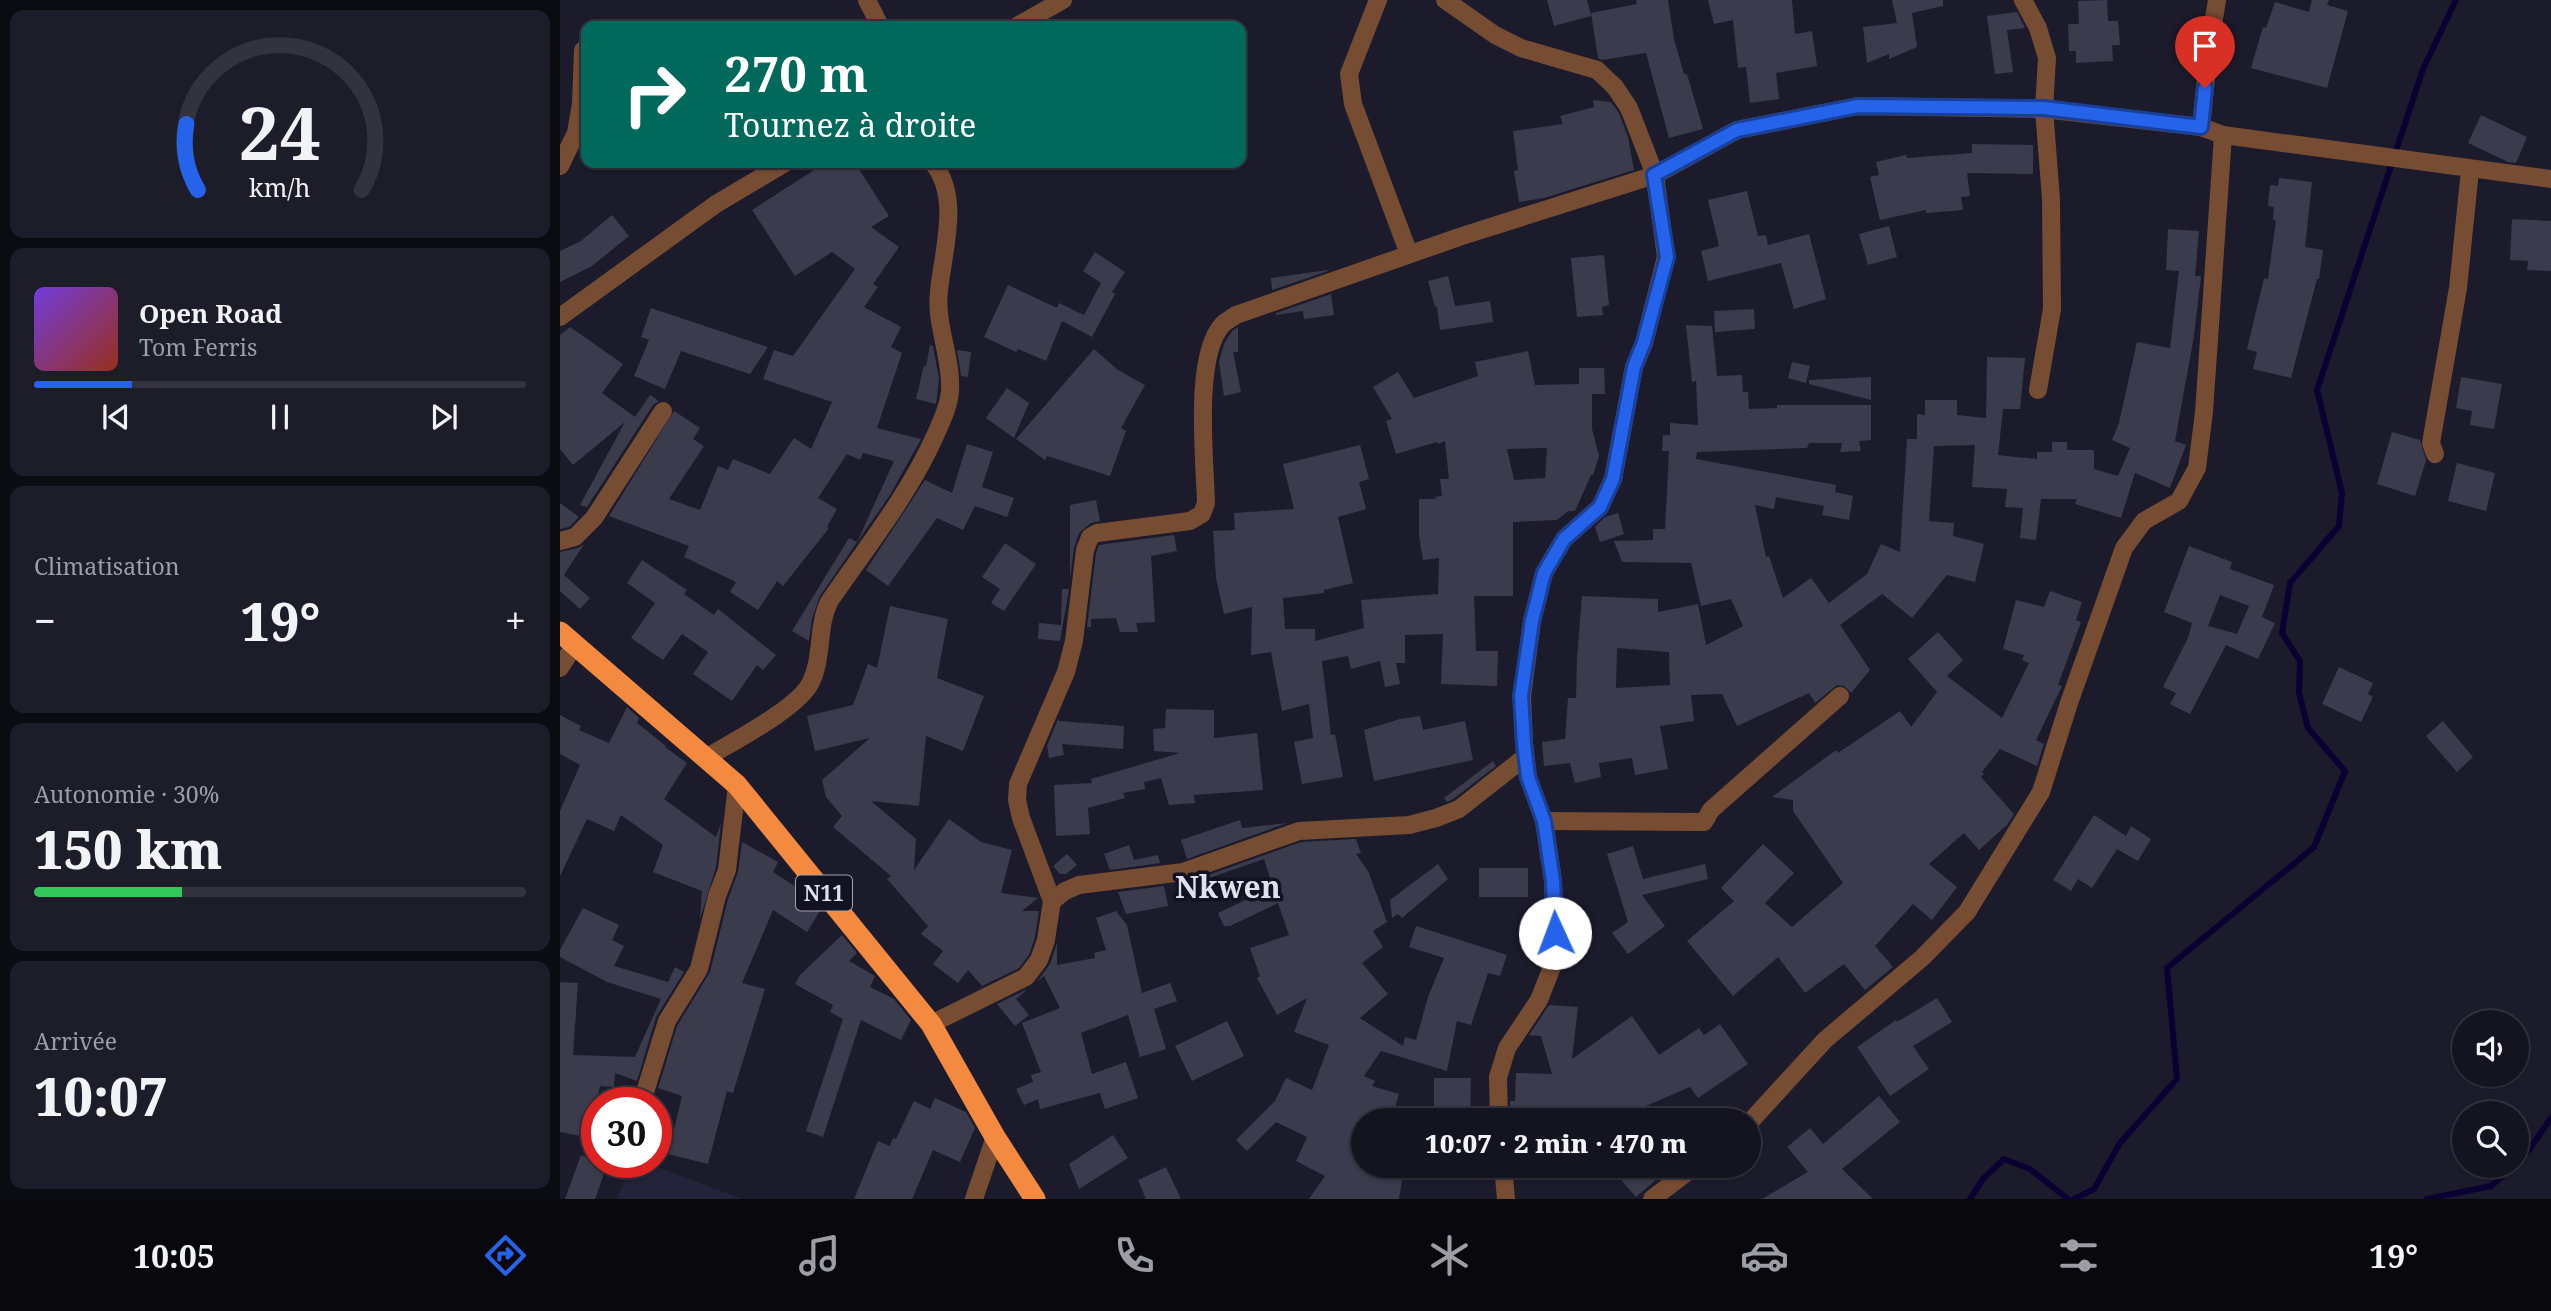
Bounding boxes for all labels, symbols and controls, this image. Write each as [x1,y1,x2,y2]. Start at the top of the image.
pin [2175,16,2235,88]
icon: arrive [2186,27,2224,65]
text: 270 m [724,40,868,106]
icon: right [609,49,700,140]
text: 24 [239,82,321,181]
text: Tournez à droite [724,103,976,146]
text: km/h [249,170,311,204]
text: Open Road [139,295,282,331]
text: Tom Ferris [139,331,257,363]
icon: previous [97,398,135,436]
icon: pause [261,398,299,436]
icon: next [425,398,463,436]
text: Climatisation [34,550,180,582]
text: 19° [240,585,320,656]
text: − [34,594,56,646]
text: + [505,594,526,646]
text: Autonomie · 30% [34,778,219,810]
text: 150 km [34,813,222,884]
district label: Nkwen [1175,866,1281,907]
road number: N11 [796,876,852,910]
position arrow [1518,896,1592,970]
map controls [2452,1010,2529,1178]
button: sound [2452,1010,2529,1087]
text: Arrivée [34,1025,117,1057]
text: 10:07 [34,1060,168,1131]
speed limit sign: 30 [581,1087,672,1178]
button: search [2452,1101,2529,1178]
text: 10:07 · 2 min · 470 m [1425,1125,1687,1161]
icon: directions [481,1231,530,1280]
icon: music [795,1231,844,1280]
icon: phone [1110,1231,1159,1280]
icon: climate [1425,1231,1474,1280]
icon: car [1740,1231,1789,1280]
icon: filters [2054,1231,2103,1280]
text: 10:05 [133,1234,215,1277]
text: 19° [2369,1234,2418,1277]

